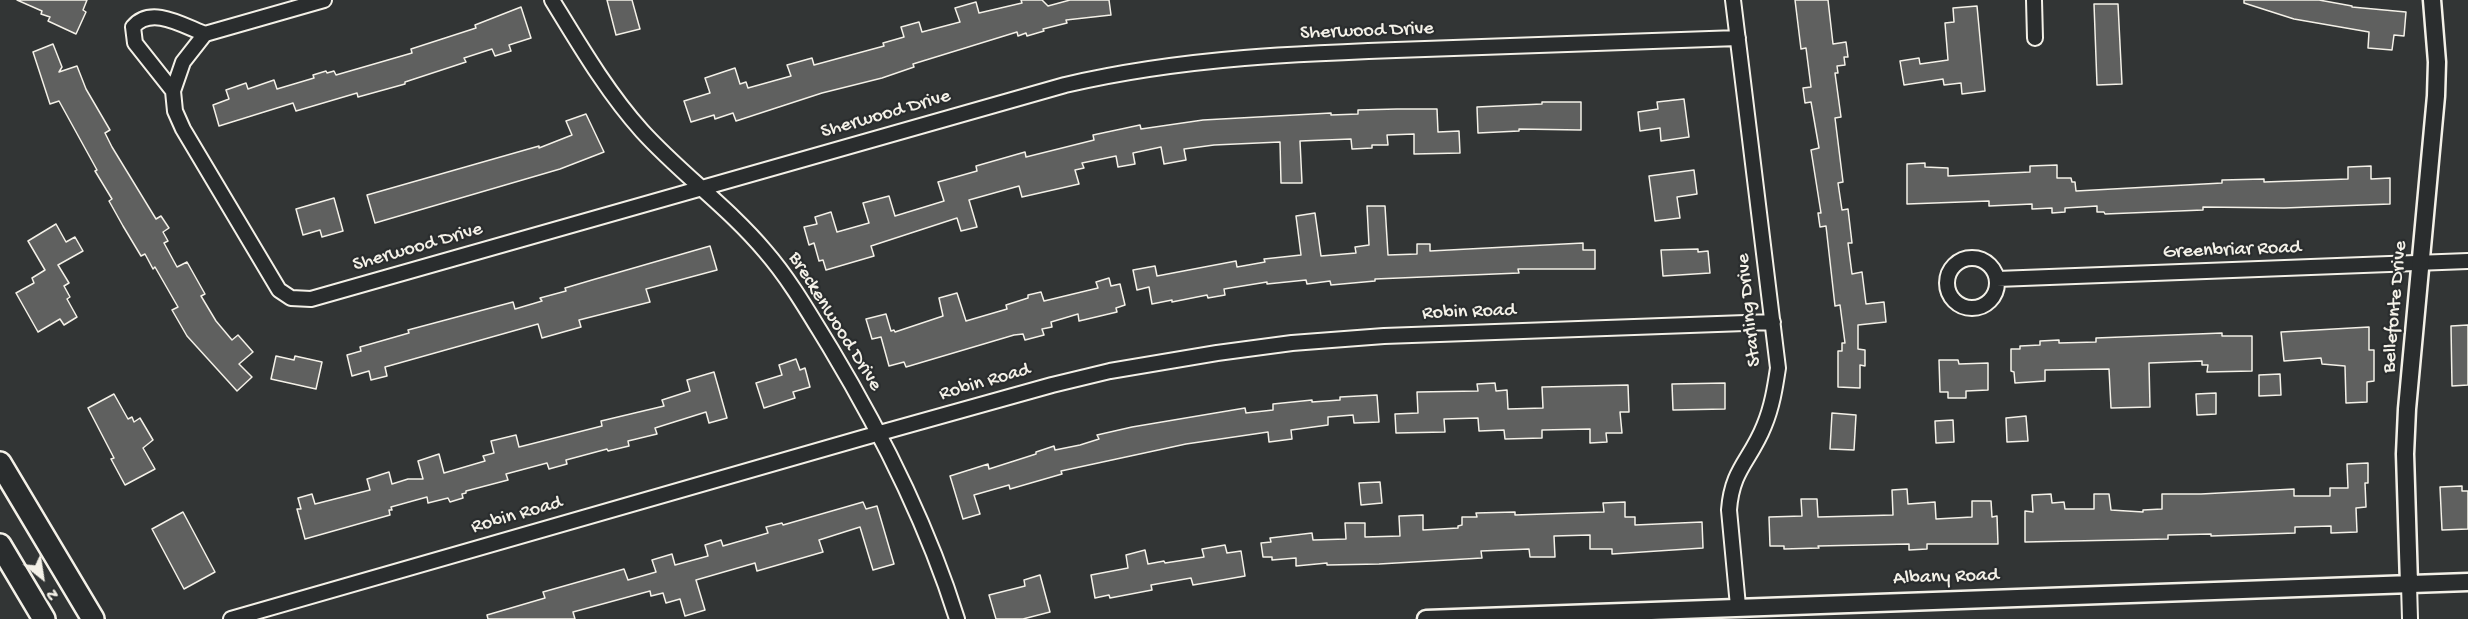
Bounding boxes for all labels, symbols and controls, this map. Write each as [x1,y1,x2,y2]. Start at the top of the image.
street label: Sherwood Drive [1300,18,1434,46]
street label: Sherwood Drive [818,85,954,145]
street label: Sherwood Drive [350,218,486,278]
street label: Greenbriar Road [2162,237,2302,265]
street label: Bellefonte Drive [2378,240,2414,374]
street label: Breckenwood Drive [782,248,886,396]
street label: Starling Drive [1732,252,1768,368]
street label: Robin Road [1422,299,1516,327]
street label: Robin Road [937,359,1033,407]
street label: Robin Road [469,492,565,540]
north arrow [12,547,72,607]
street label: Albany Road [1893,564,1999,592]
text: N [42,582,61,604]

